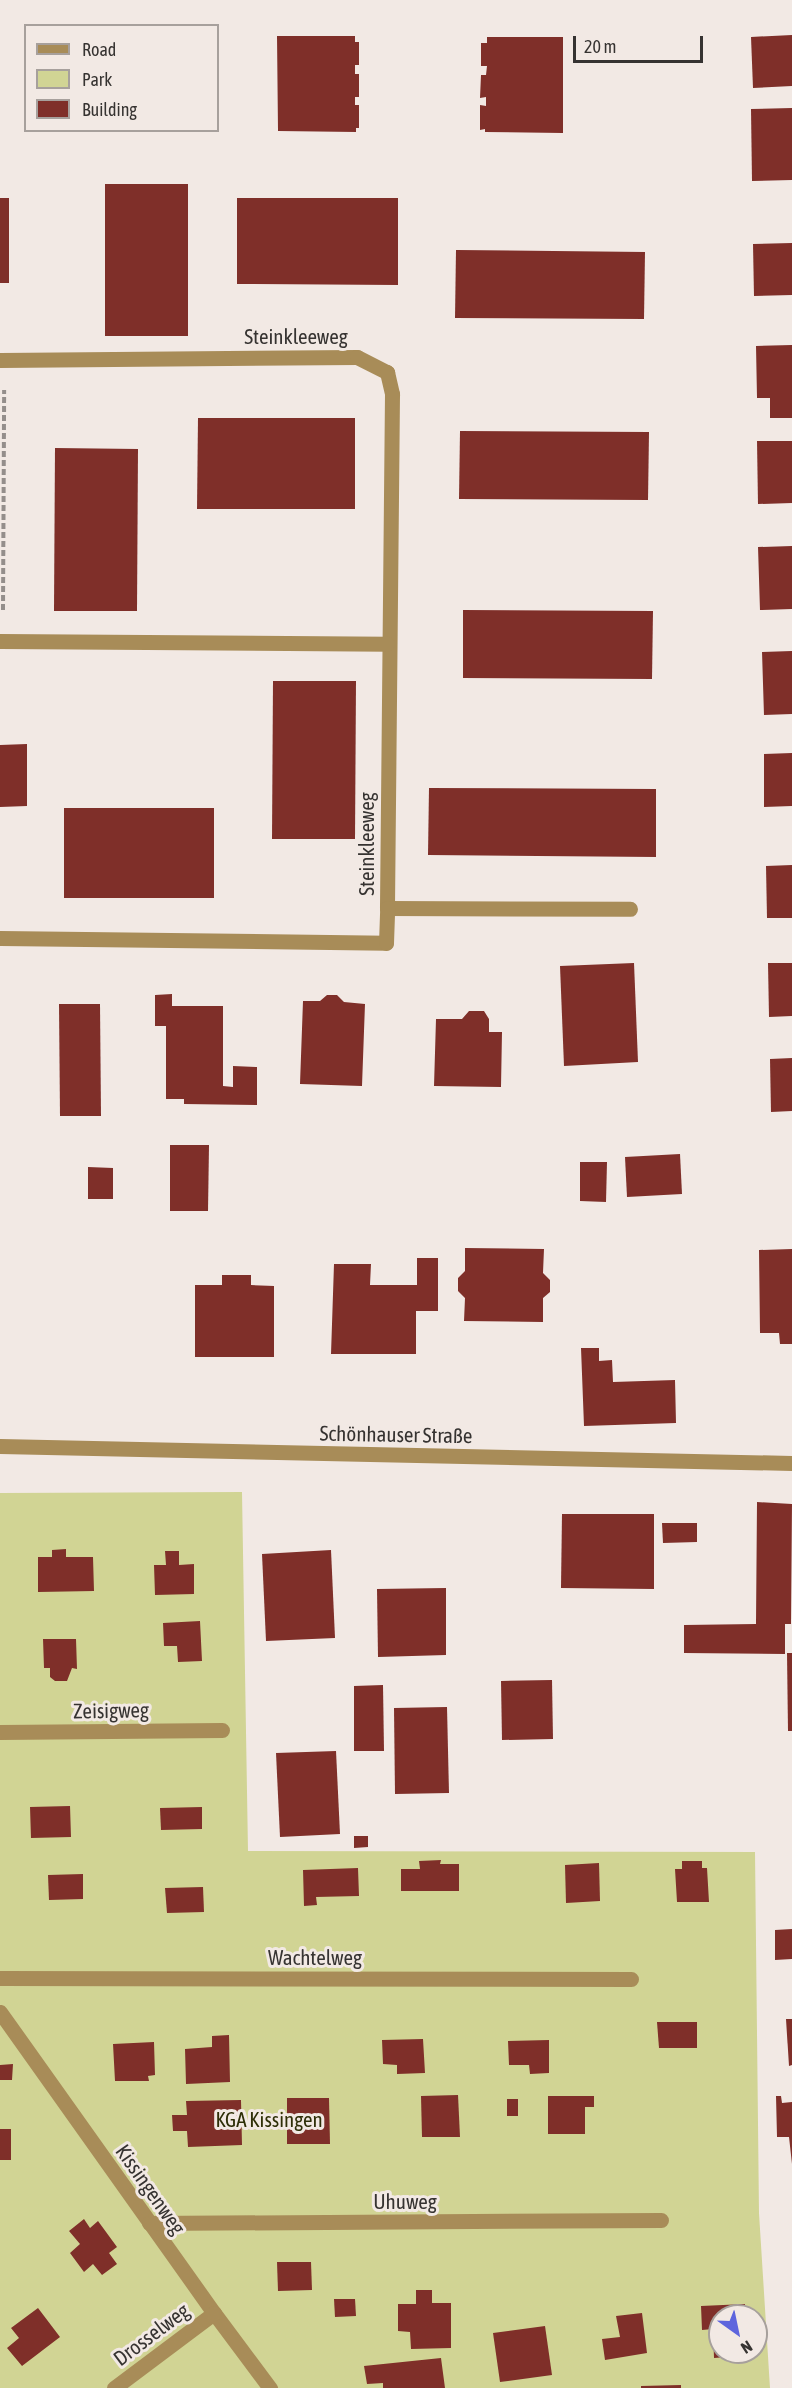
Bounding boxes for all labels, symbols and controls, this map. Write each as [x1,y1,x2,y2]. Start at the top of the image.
legend [24,24,219,132]
scale bar [576,24,706,62]
text: 20 m [584,36,616,57]
text: Road [82,39,116,60]
text: Park [82,69,112,90]
text: Building [82,99,137,120]
street label: Steinkleeweg [244,323,348,349]
street label: Steinkleeweg [353,792,379,896]
street label: Schönhauser Straße [319,1420,473,1448]
street label: Zeisigweg [73,1697,149,1723]
street label: Wachtelweg [268,1944,362,1970]
park label: KGA Kissingen [215,2106,323,2132]
street label: Kissingenweg [111,2139,191,2239]
street label: Uhuweg [373,2188,437,2214]
street label: Drosselweg [108,2297,194,2371]
north arrow [708,2304,768,2364]
text: N [738,2337,756,2358]

